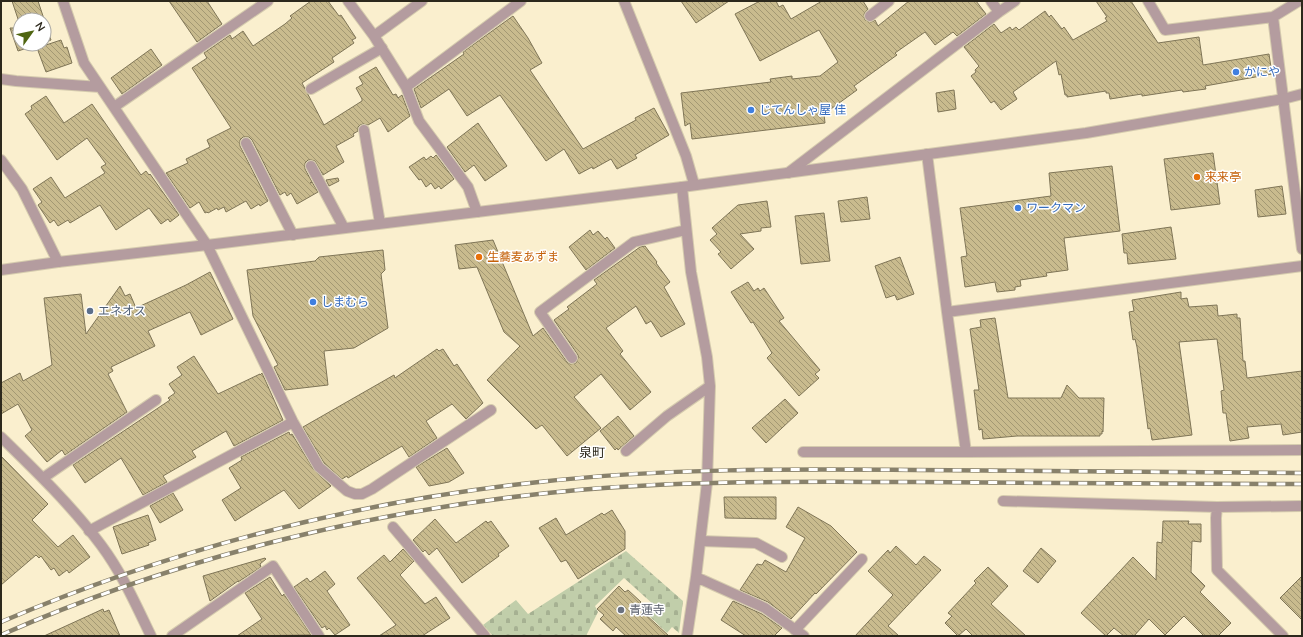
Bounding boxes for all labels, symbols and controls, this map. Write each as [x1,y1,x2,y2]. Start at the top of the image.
north arrow [12,12,52,52]
text: N [32,19,49,34]
place label: かにや [1244,64,1280,79]
marker: かにや [1231,67,1241,77]
place label: じてんしゃ屋 佳 [759,102,846,117]
marker: じてんしゃ屋 佳 [746,105,756,115]
place label: 来来亭 [1205,169,1241,184]
marker: 来来亭 [1192,172,1202,182]
place label: ワークマン [1026,200,1086,215]
marker: ワークマン [1013,203,1023,213]
place label: 生蕎麦あずま [487,249,559,264]
marker: 生蕎麦あずま [474,252,484,262]
place label: しまむら [321,294,369,309]
marker: しまむら [308,297,318,307]
place label: エネオス [98,303,146,318]
marker: エネオス [85,306,95,316]
district label: 泉町 [579,444,605,460]
place label: 青蓮寺 [629,602,665,617]
marker: 青蓮寺 [616,605,626,615]

